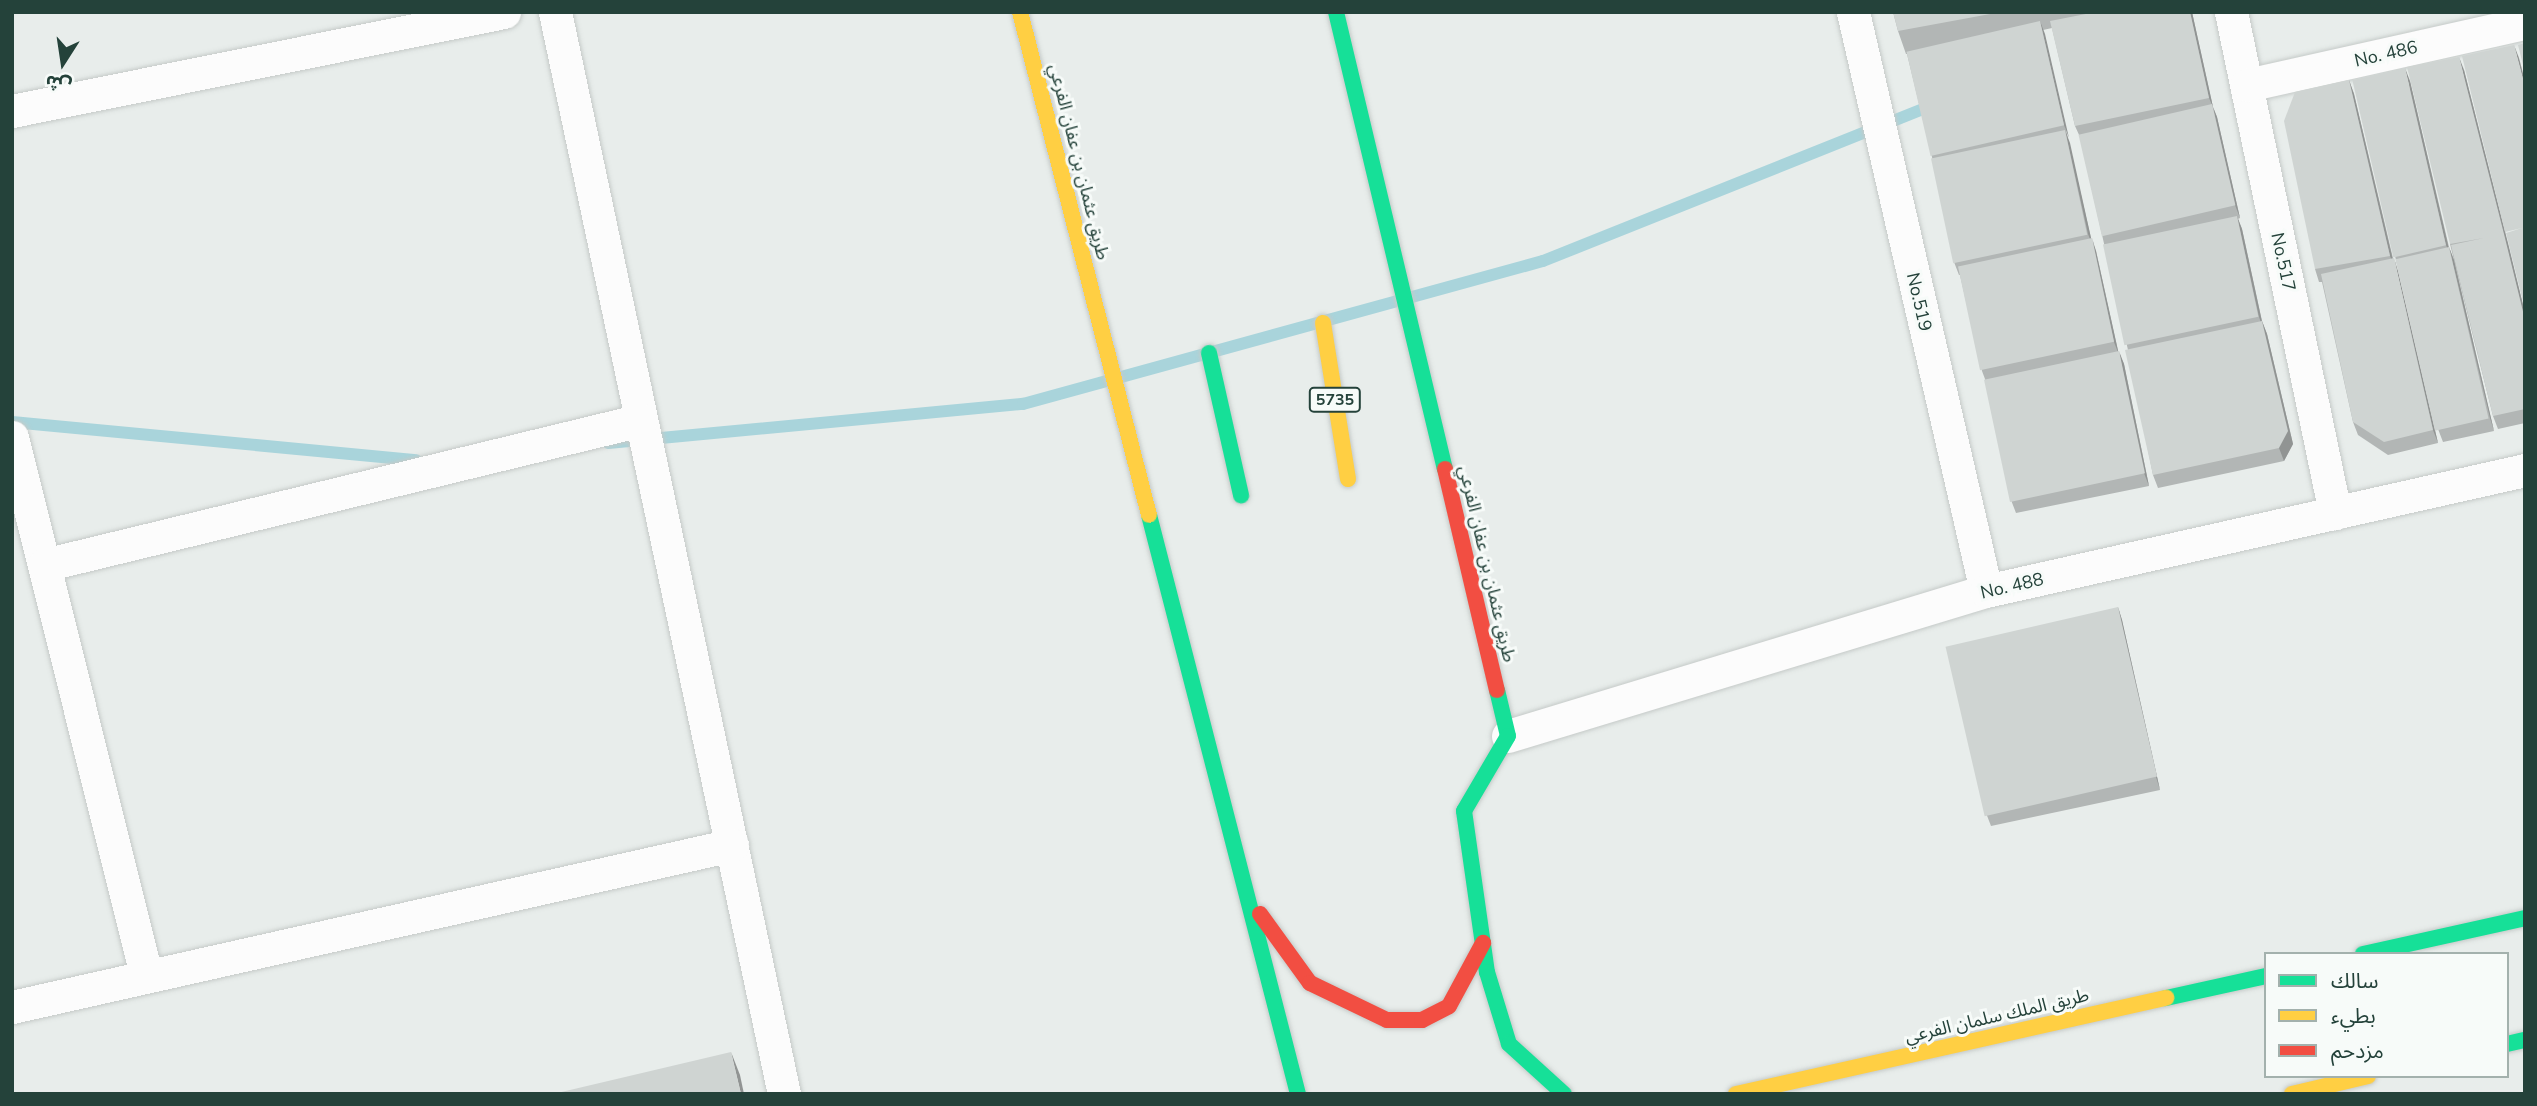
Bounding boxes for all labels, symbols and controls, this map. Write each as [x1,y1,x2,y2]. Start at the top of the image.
north arrow [28,28,98,98]
street label: No. 486 [2352,36,2420,72]
street label: طريق عثمان بن عفان الفرعي [1044,62,1114,262]
text: ش [43,68,74,99]
street label: No.517 [2266,231,2300,293]
street label: No.519 [1902,271,1936,333]
road number: 5735 [1309,388,1361,412]
street label: طريق عثمان بن عفان الفرعي [1454,463,1520,665]
street label: No. 488 [1978,568,2046,604]
legend [2264,952,2509,1078]
text: سالك [2331,967,2378,995]
street label: طريق الملك سلمان الفرعي [1903,984,2091,1048]
text: بطيء [2331,1002,2376,1030]
text: مزدحم [2331,1037,2384,1065]

